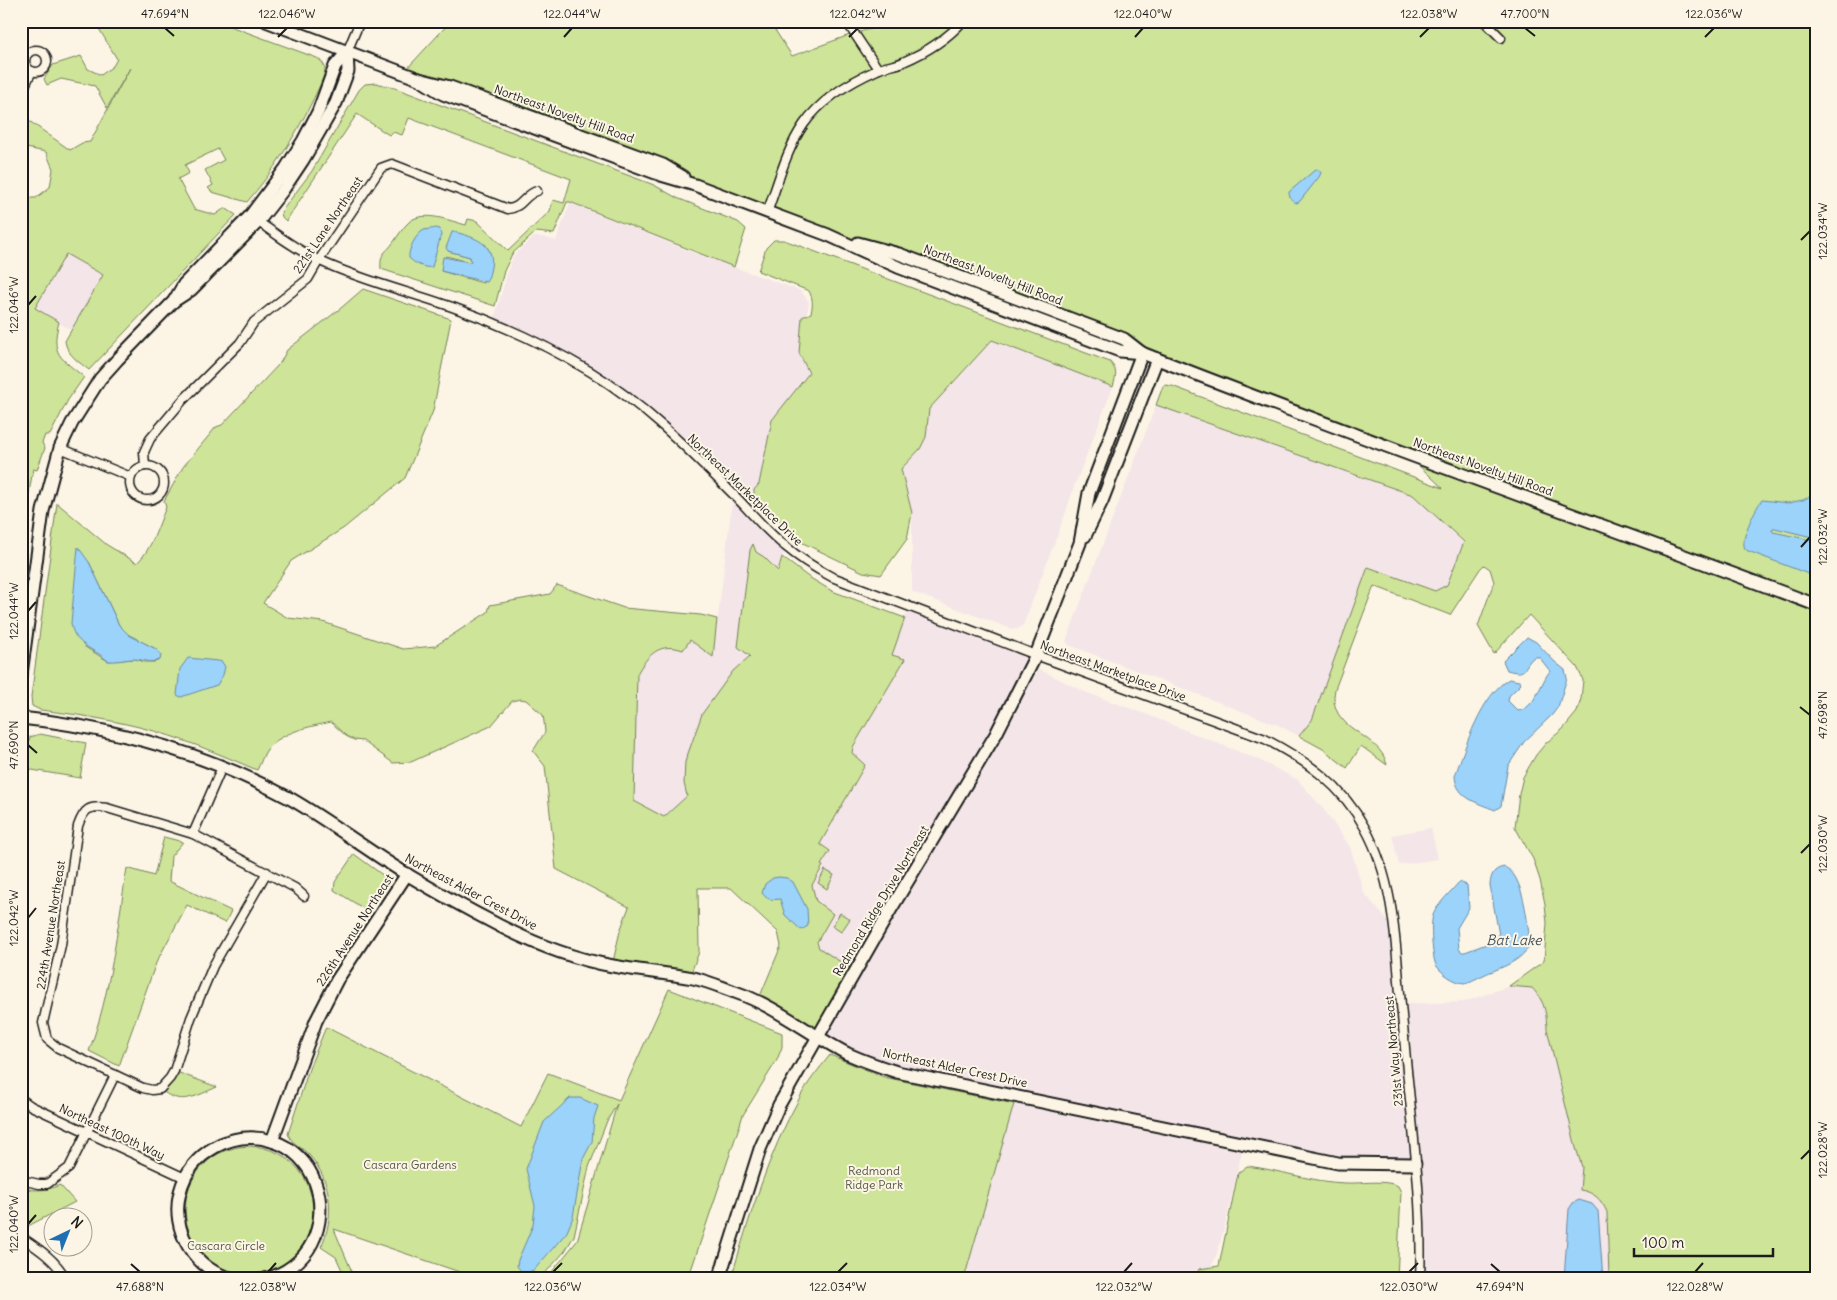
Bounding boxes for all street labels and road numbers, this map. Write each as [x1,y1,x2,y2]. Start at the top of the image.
street label: Northeast Novelty Hill Road [492,81,636,146]
street label: 221st Lane Northeast [290,173,366,276]
street label: Northeast Novelty Hill Road [922,241,1065,308]
street label: Northeast Marketplace Drive [685,431,806,549]
street label: Northeast Novelty Hill Road [1411,434,1555,499]
street label: Northeast Marketplace Drive [1038,637,1188,704]
street label: Redmond Ridge Drive Northeast [830,823,932,979]
street label: Northeast Alder Crest Drive [403,850,540,933]
street label: 224th Avenue Northeast [33,859,68,991]
street label: 226th Avenue Northeast [313,871,396,989]
street label: 231st Way Northeast [1381,995,1406,1107]
street label: Northeast Alder Crest Drive [881,1045,1029,1090]
street label: Northeast 100th Way [57,1100,167,1163]

